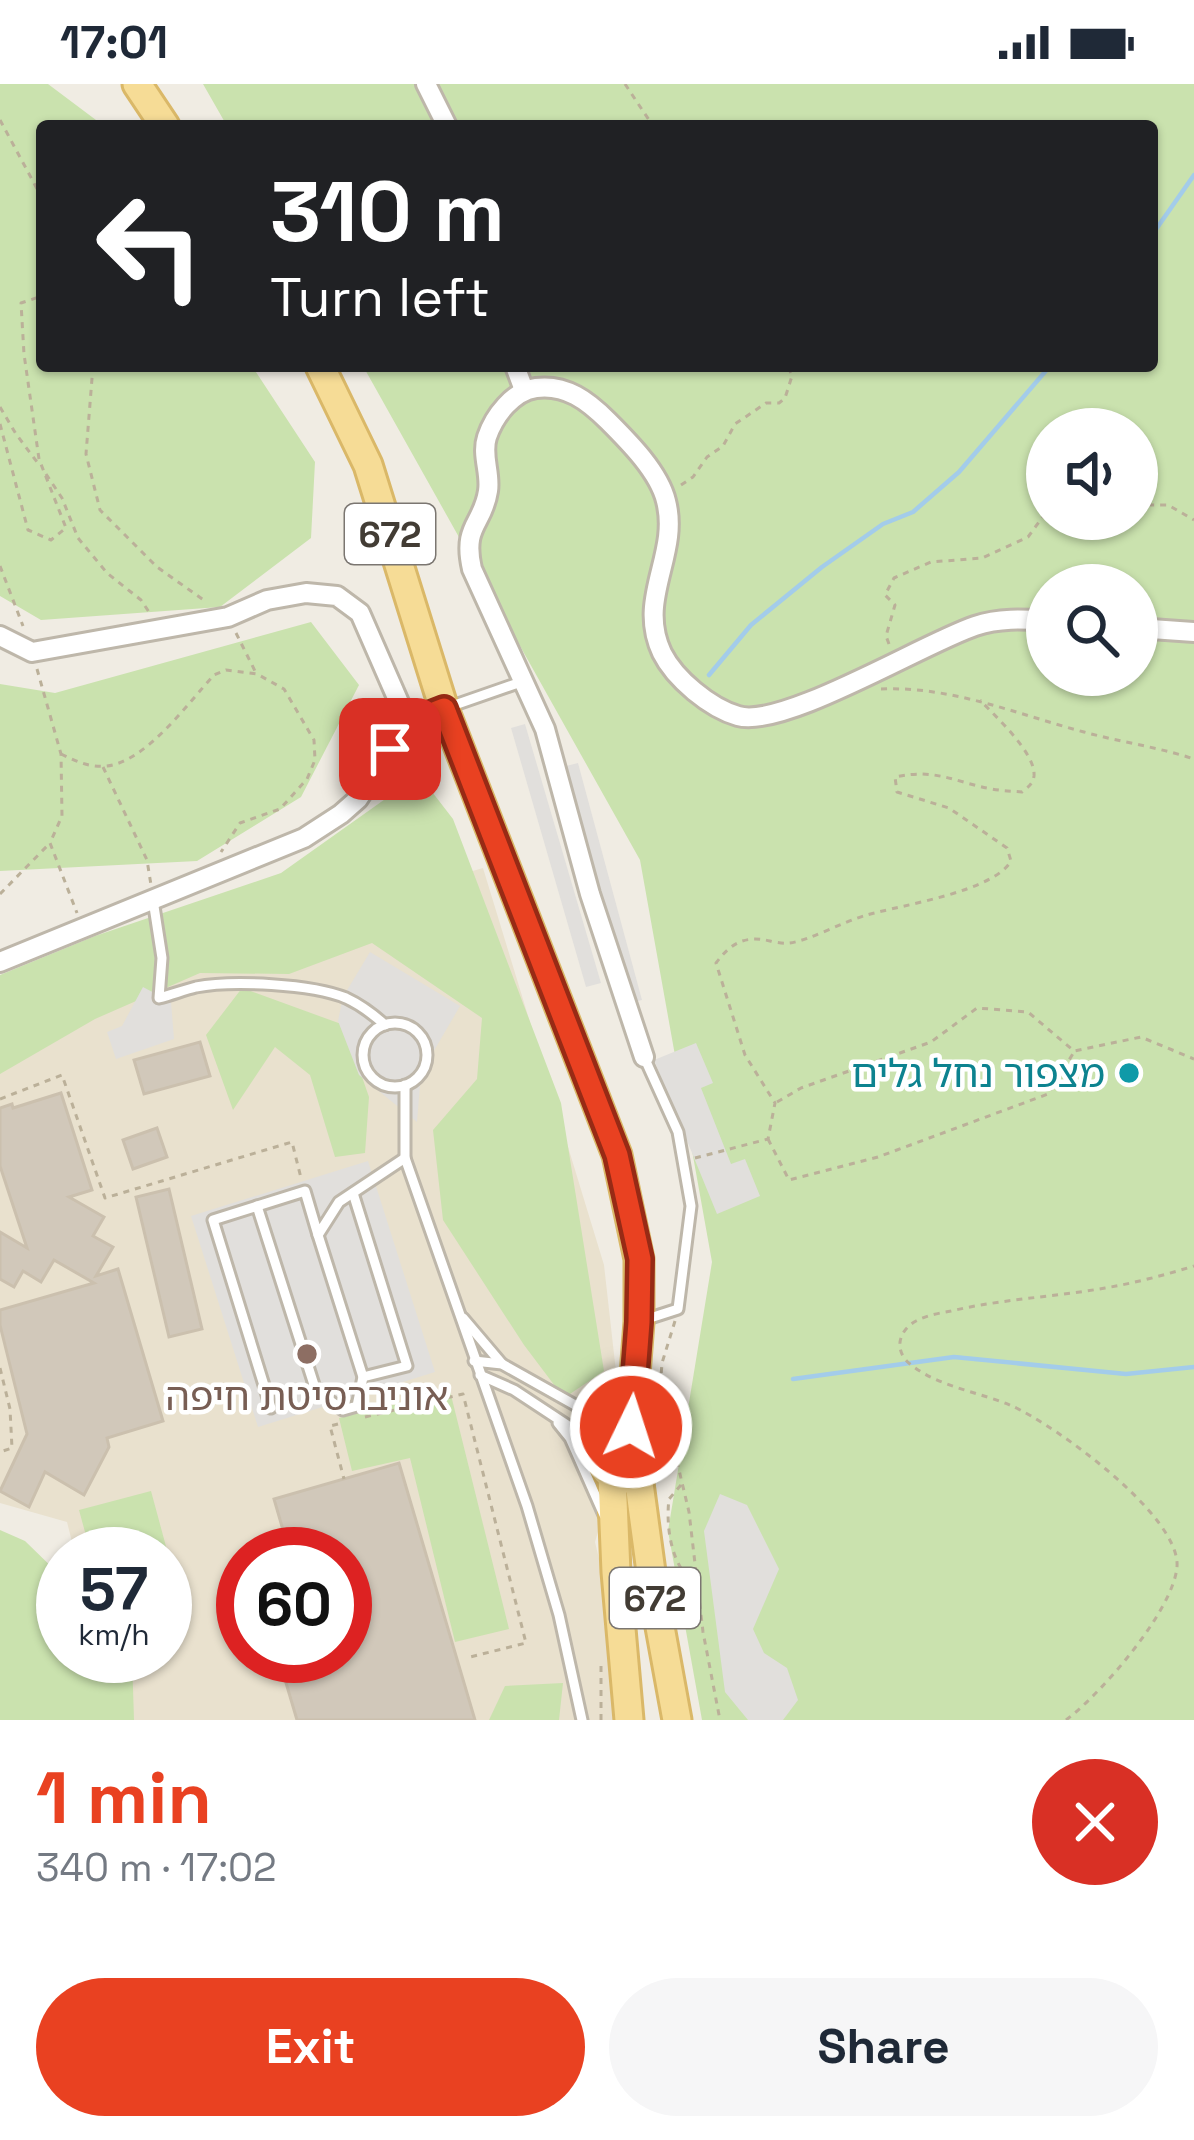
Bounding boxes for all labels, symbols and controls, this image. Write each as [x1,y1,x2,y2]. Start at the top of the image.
text: 17:01 [60,14,168,71]
text: 310 m [270,158,505,266]
icon: left [72,168,228,324]
text: Turn left [270,263,490,332]
map controls [1026,408,1158,696]
button: sound [1026,408,1158,540]
road number: 672 [345,504,435,564]
button: search [1026,564,1158,696]
pin [339,698,441,800]
icon: arrive [357,716,423,782]
place label: מצפור נחל גלים [851,1049,1105,1098]
marker: מצפור נחל גלים [1116,1060,1142,1086]
marker: אוניברסיטת חיפה [294,1341,320,1367]
position arrow [568,1364,694,1490]
place label: אוניברסיטת חיפה [166,1372,448,1421]
speed limit sign: 60 [216,1527,372,1683]
text: 57 [80,1551,148,1628]
road number: 672 [610,1568,700,1628]
text: km/h [78,1615,150,1654]
text: 1 min [36,1752,212,1844]
button: close [1032,1759,1158,1885]
text: 340 m · 17:02 [36,1843,277,1892]
button: Exit [36,1978,585,2116]
button: Share [609,1978,1158,2116]

